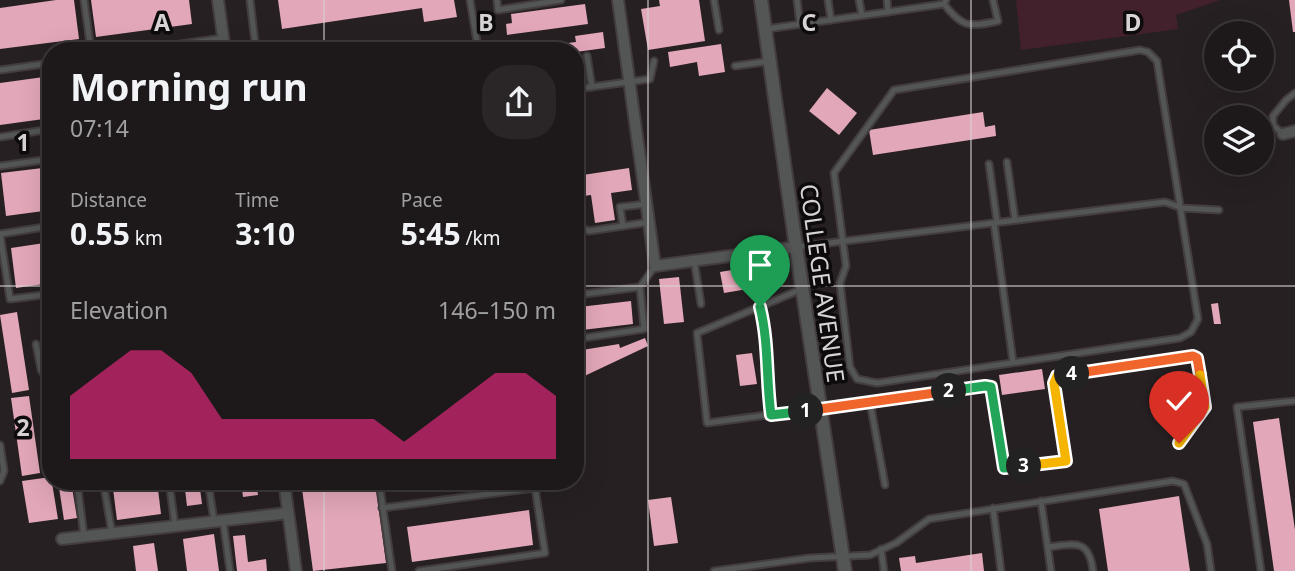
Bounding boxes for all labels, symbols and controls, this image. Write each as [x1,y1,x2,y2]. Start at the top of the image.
text: A [154,6,170,38]
text: B [478,6,494,38]
text: C [802,6,817,38]
text: D [1125,6,1141,38]
map controls [1204,21,1274,175]
button: locate [1204,21,1274,91]
text: Morning run [70,60,308,112]
button: share [482,65,556,139]
button: layers [1204,105,1274,175]
text: 07:14 [70,112,129,144]
text: 1 [16,126,30,158]
street label: COLLEGE AVENUE [793,182,853,384]
text: Distance [70,187,147,213]
text: Time [235,187,279,213]
text: Pace [401,187,443,213]
text: 0.55 [70,213,130,254]
text: 3:10 [235,213,295,254]
text: 5:45 [401,213,461,254]
text: km [130,225,163,251]
text: /km [461,225,501,251]
pin [730,235,790,307]
icon: arrive [741,246,779,284]
text: Elevation [70,294,168,326]
text: 146–150 m [438,294,556,326]
pin: 4 [1054,356,1090,392]
text: 4 [1066,360,1077,386]
pin [1149,371,1209,443]
pin: 2 [932,374,967,408]
text: 2 [943,377,954,403]
icon: check [1160,382,1198,420]
pin: 1 [788,394,824,428]
text: 1 [800,397,811,423]
text: 2 [16,411,30,443]
pin: 3 [1006,448,1042,484]
text: 3 [1018,452,1029,478]

